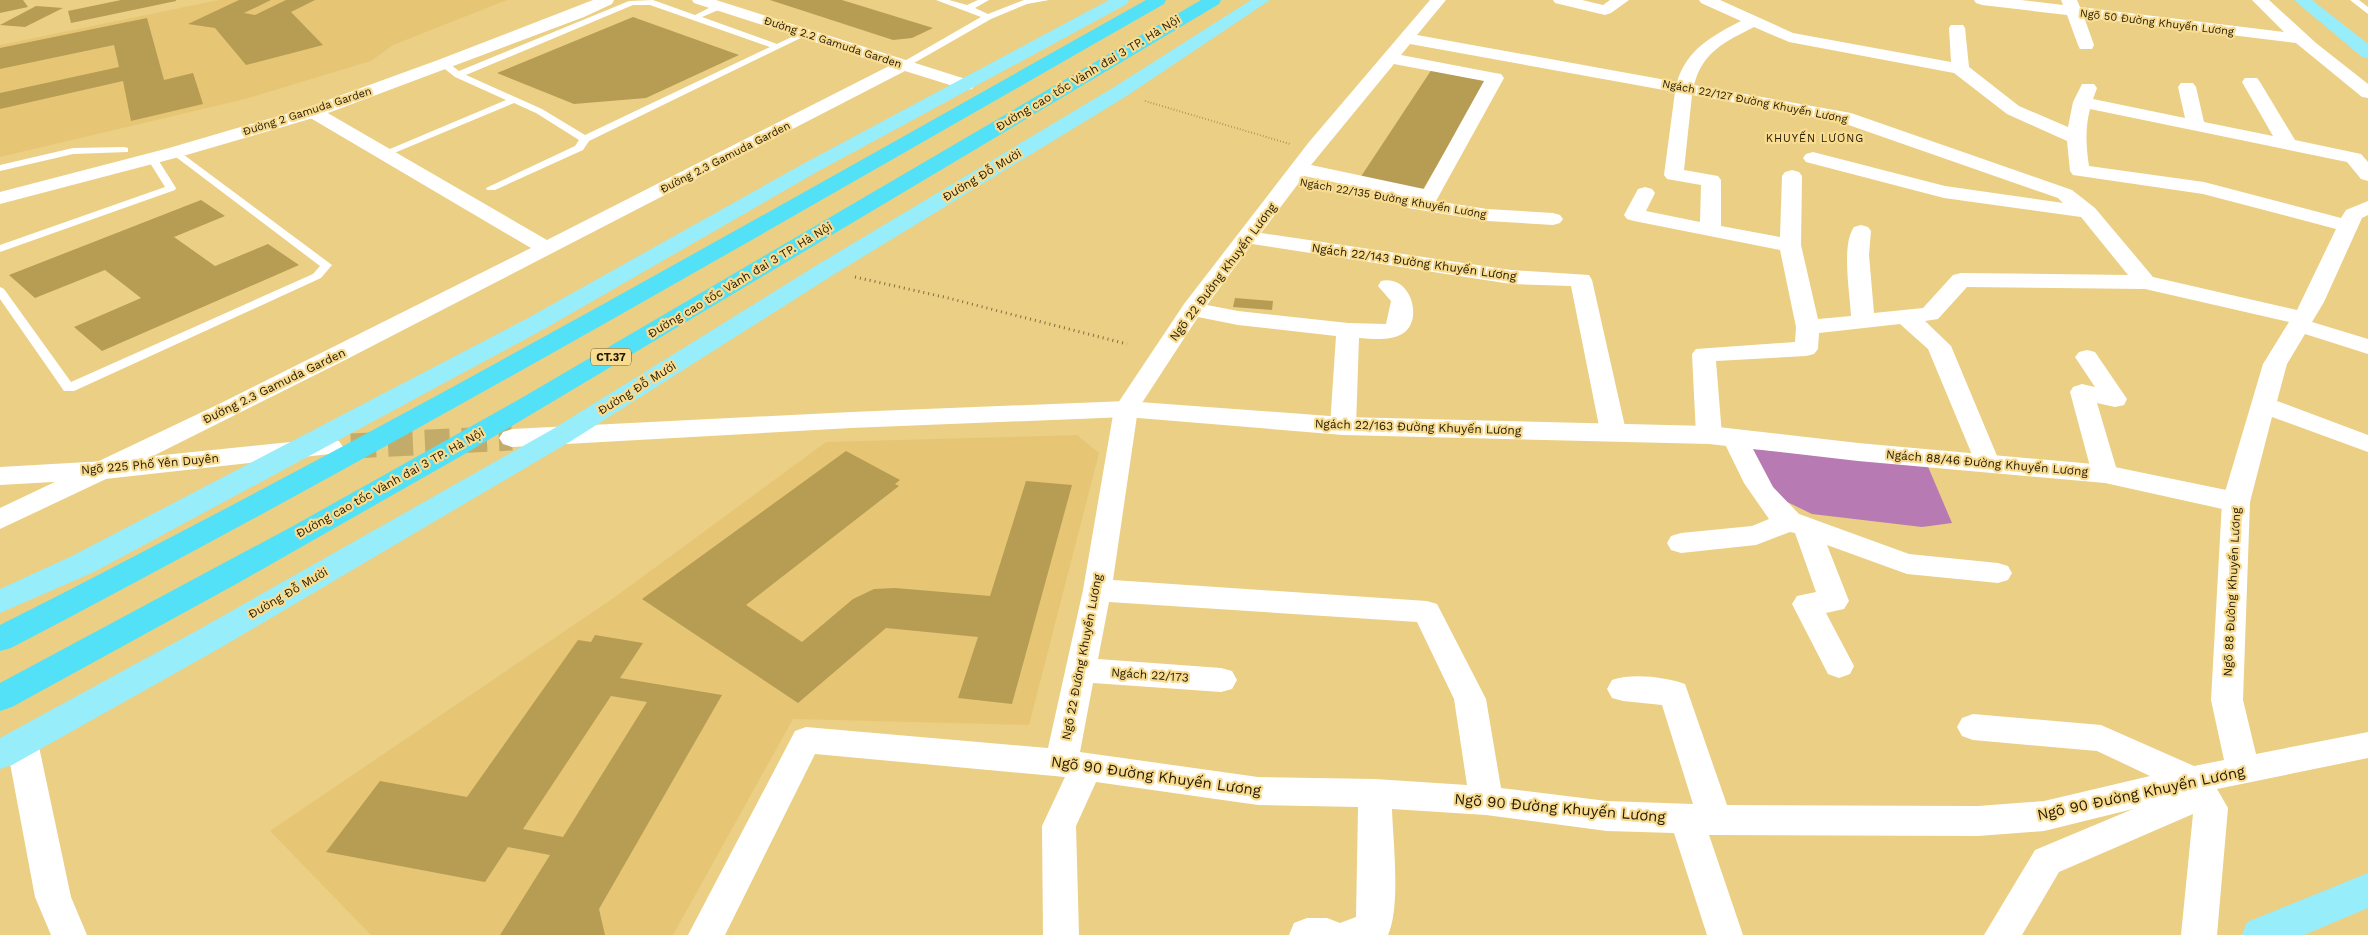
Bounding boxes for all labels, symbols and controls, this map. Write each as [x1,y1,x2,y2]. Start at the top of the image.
street label: Ngõ 50 Đường Khuyến Lương [2079,7,2235,38]
street label: Đường cao tốc Vành đai 3 TP. Hà Nội [993,12,1183,134]
street label: Đường 2.2 Gamuda Garden [762,14,903,71]
street label: Ngách 22/127 Đường Khuyến Lương [1661,77,1849,126]
street label: Đường 2 Gamuda Garden [241,84,373,138]
street label: Đường 2.3 Gamuda Garden [658,119,792,196]
district label: KHUYẾN LƯƠNG [1766,130,1864,145]
street label: Đường Đỗ Mười [940,146,1024,204]
street label: Ngách 22/135 Đường Khuyến Lương [1299,176,1487,221]
street label: Ngõ 22 Đường Khuyến Lương [1167,200,1280,344]
street label: Đường cao tốc Vành đai 3 TP. Hà Nội [645,219,835,341]
street label: Ngách 22/143 Đường Khuyến Lương [1311,241,1518,283]
street label: Đường 2.3 Gamuda Garden [200,345,348,427]
road number: CT.37 [591,348,631,366]
street label: Đường Đỗ Mười [595,358,679,418]
street label: Ngách 22/163 Đường Khuyến Lương [1315,416,1522,438]
street label: Đường cao tốc Vành đai 3 TP. Hà Nội [294,425,486,541]
street label: Ngách 88/46 Đường Khuyến Lương [1886,447,2089,479]
street label: Ngõ 225 Phố Yên Duyên [81,451,219,477]
street label: Ngõ 88 Đường Khuyến Lương [2221,506,2243,677]
street label: Đường Đỗ Mười [246,565,330,621]
street label: Ngõ 22 Đường Khuyến Lương [1059,572,1105,741]
street label: Ngách 22/173 [1111,665,1189,685]
street label: Ngõ 90 Đường Khuyến Lương [1050,752,1262,800]
street label: Ngõ 90 Đường Khuyến Lương [2036,762,2246,824]
street label: Ngõ 90 Đường Khuyến Lương [1454,790,1666,826]

